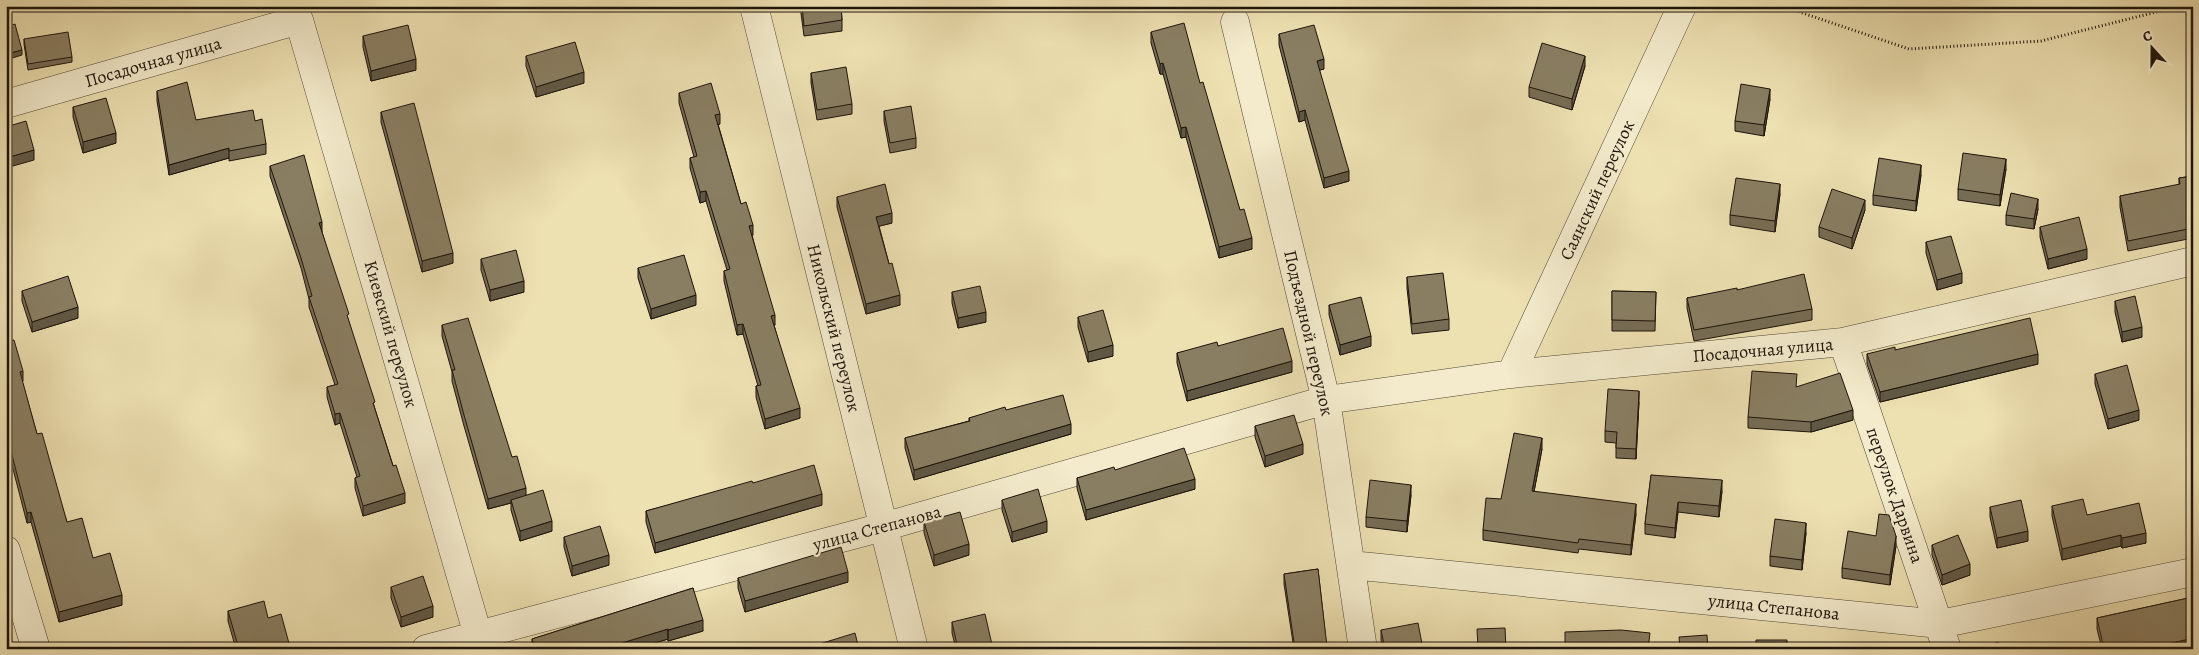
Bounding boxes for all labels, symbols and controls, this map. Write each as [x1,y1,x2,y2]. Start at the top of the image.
north arrow [2126,22,2176,72]
text: С [2140,26,2155,47]
street label: Посадочная улица [82,31,225,93]
street label: Саянский переулок [1554,116,1640,264]
street label: Никольский переулок [802,242,866,414]
street label: Подъездной переулок [1278,248,1340,418]
street label: Киевский переулок [358,258,424,410]
street label: Посадочная улица [1692,332,1835,368]
street label: переулок Дарвина [1860,424,1930,567]
street label: улица Степанова [809,499,944,557]
street label: улица Степанова [1706,588,1842,626]

